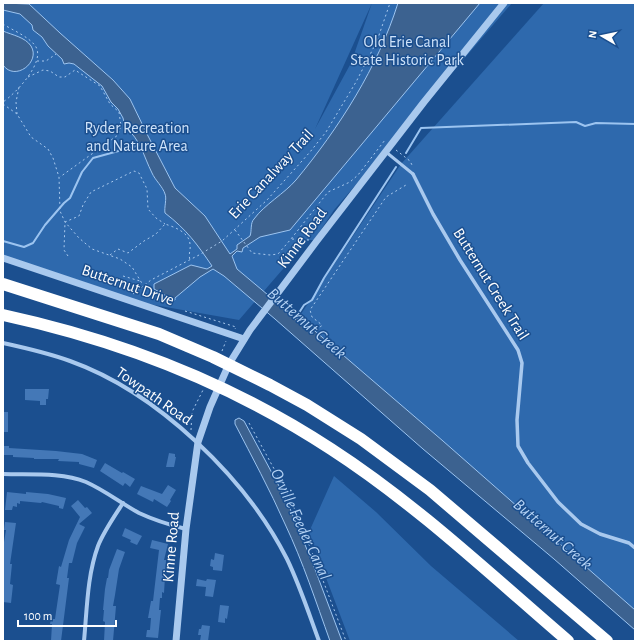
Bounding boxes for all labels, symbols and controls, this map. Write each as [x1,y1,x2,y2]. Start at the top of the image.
north arrow [582,16,622,56]
text: N [587,30,599,39]
park label: Old Erie Canal State Historic Park [350,34,465,68]
park label: Ryder Recreation and Nature Area [84,120,190,154]
street label: Erie Canalway Trail [226,126,317,223]
street label: Kinne Road [274,205,330,271]
street label: Butternut Creek Trail [450,225,532,343]
street label: Butternut Drive [80,262,176,308]
water label: Butternut Creek [264,284,350,362]
street label: Towpath Road [113,364,195,428]
water label: Orville Feeder Canal [268,466,334,582]
water label: Butternut Creek [510,495,596,573]
street label: Kinne Road [160,511,182,583]
scale bar [18,602,116,628]
text: 100 m [24,610,52,622]

